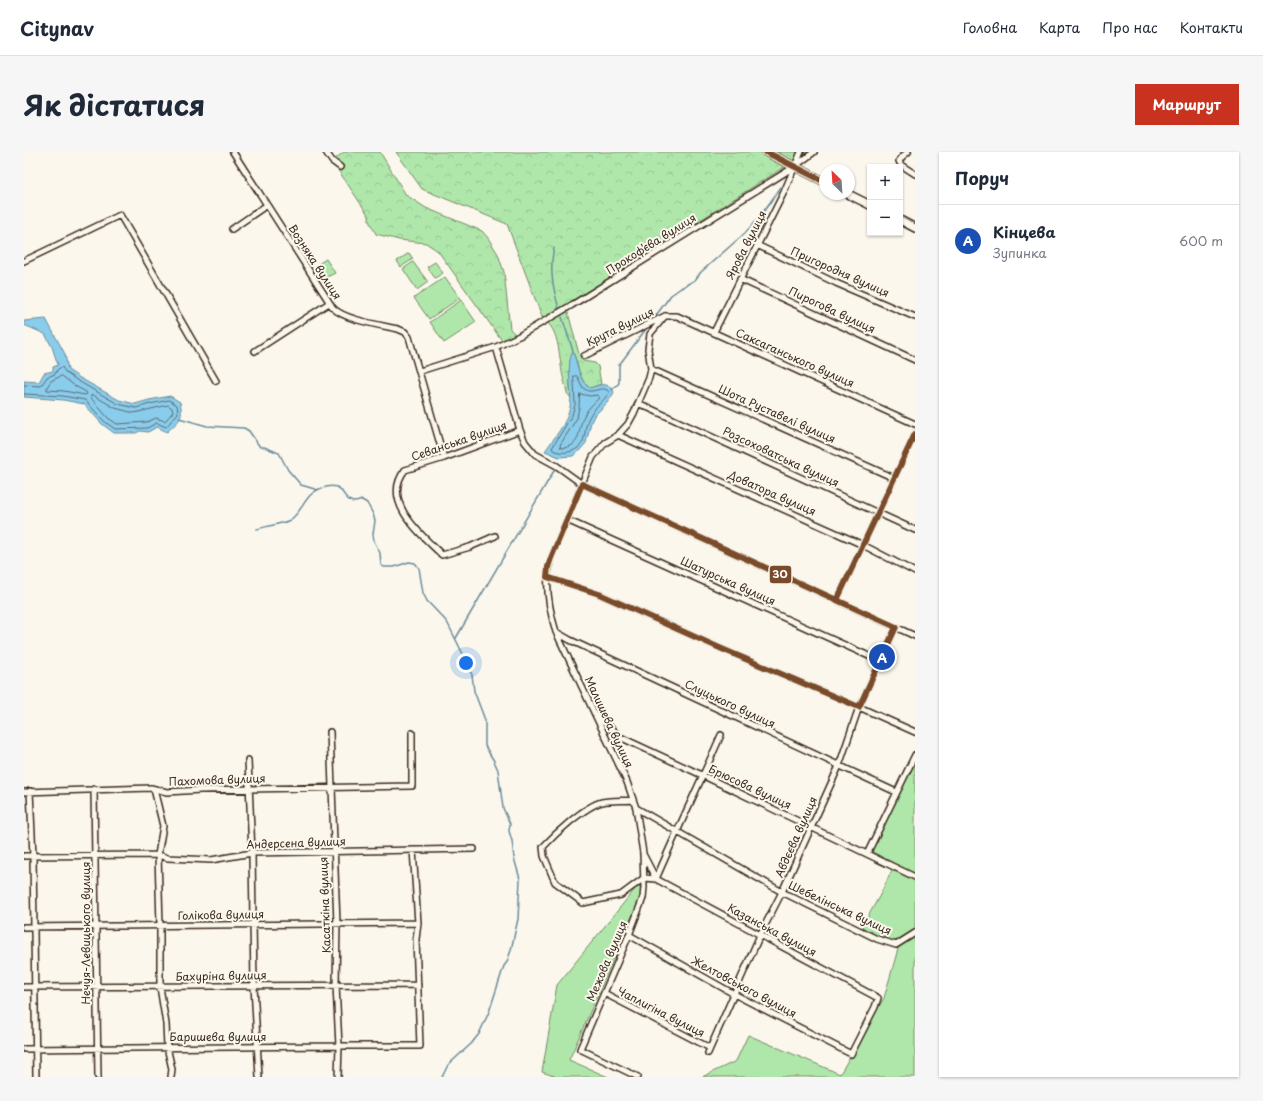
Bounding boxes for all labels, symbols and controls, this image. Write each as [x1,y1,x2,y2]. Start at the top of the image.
text: Citynav [20,14,94,42]
text: Головна [963,17,1017,38]
text: Карта [1039,17,1080,38]
text: Про нас [1102,17,1158,38]
text: Контакти [1180,17,1243,38]
text: Як дістатися [24,83,205,126]
button: Маршрут [1135,84,1239,125]
north arrow [819,164,855,200]
map controls [867,164,903,236]
button: + [867,164,903,200]
text: Поруч [955,165,1009,191]
button: − [867,200,903,236]
street label: Ярова вулиця [721,207,770,282]
street label: Прокоф’єва вулиця [602,209,699,278]
text: Кінцева [993,220,1056,243]
street label: Возняка вулиця [285,221,346,303]
text: A [963,231,973,250]
text: 600 m [1179,231,1223,250]
street label: Пригородня вулиця [788,242,892,301]
text: Зупинка [993,243,1047,262]
street label: Пирогова вулиця [786,282,878,337]
street label: Крута вулиця [583,303,657,350]
street label: Саксаганського вулиця [733,324,857,391]
street label: Шота Руставелі вулиця [716,380,839,447]
street label: Севанська вулиця [409,416,509,465]
street label: Розсоховатська вулиця [720,422,842,491]
street label: Доватора вулиця [725,465,819,520]
street label: Шатурська вулиця [678,552,779,609]
line badge: 30 [769,565,792,584]
text: 30 [772,565,788,582]
pin: A [869,642,895,672]
your location [456,653,476,673]
street label: Малишева вулиця [581,673,638,770]
street label: Слуцького вулиця [682,675,778,732]
street label: Брюсова вулиця [706,760,794,813]
street label: Пахомова вулиця [168,769,266,790]
street label: Авдєєва вулиця [770,793,821,880]
street label: Андерсена вулиця [246,832,346,853]
street label: Касаткіна вулиця [314,856,335,954]
street label: Нечуя-Левицького вулиця [77,862,94,1004]
street label: Шебелінська вулиця [786,876,895,939]
street label: Казанська вулиця [725,899,820,960]
street label: Голікова вулиця [178,905,264,924]
street label: Межова вулиця [582,918,631,1004]
street label: Желтовського вулиця [689,952,800,1022]
street label: Бахуріна вулиця [175,966,267,985]
street label: Чаплигіна вулиця [614,982,708,1041]
street label: Баришева вулиця [170,1028,266,1045]

